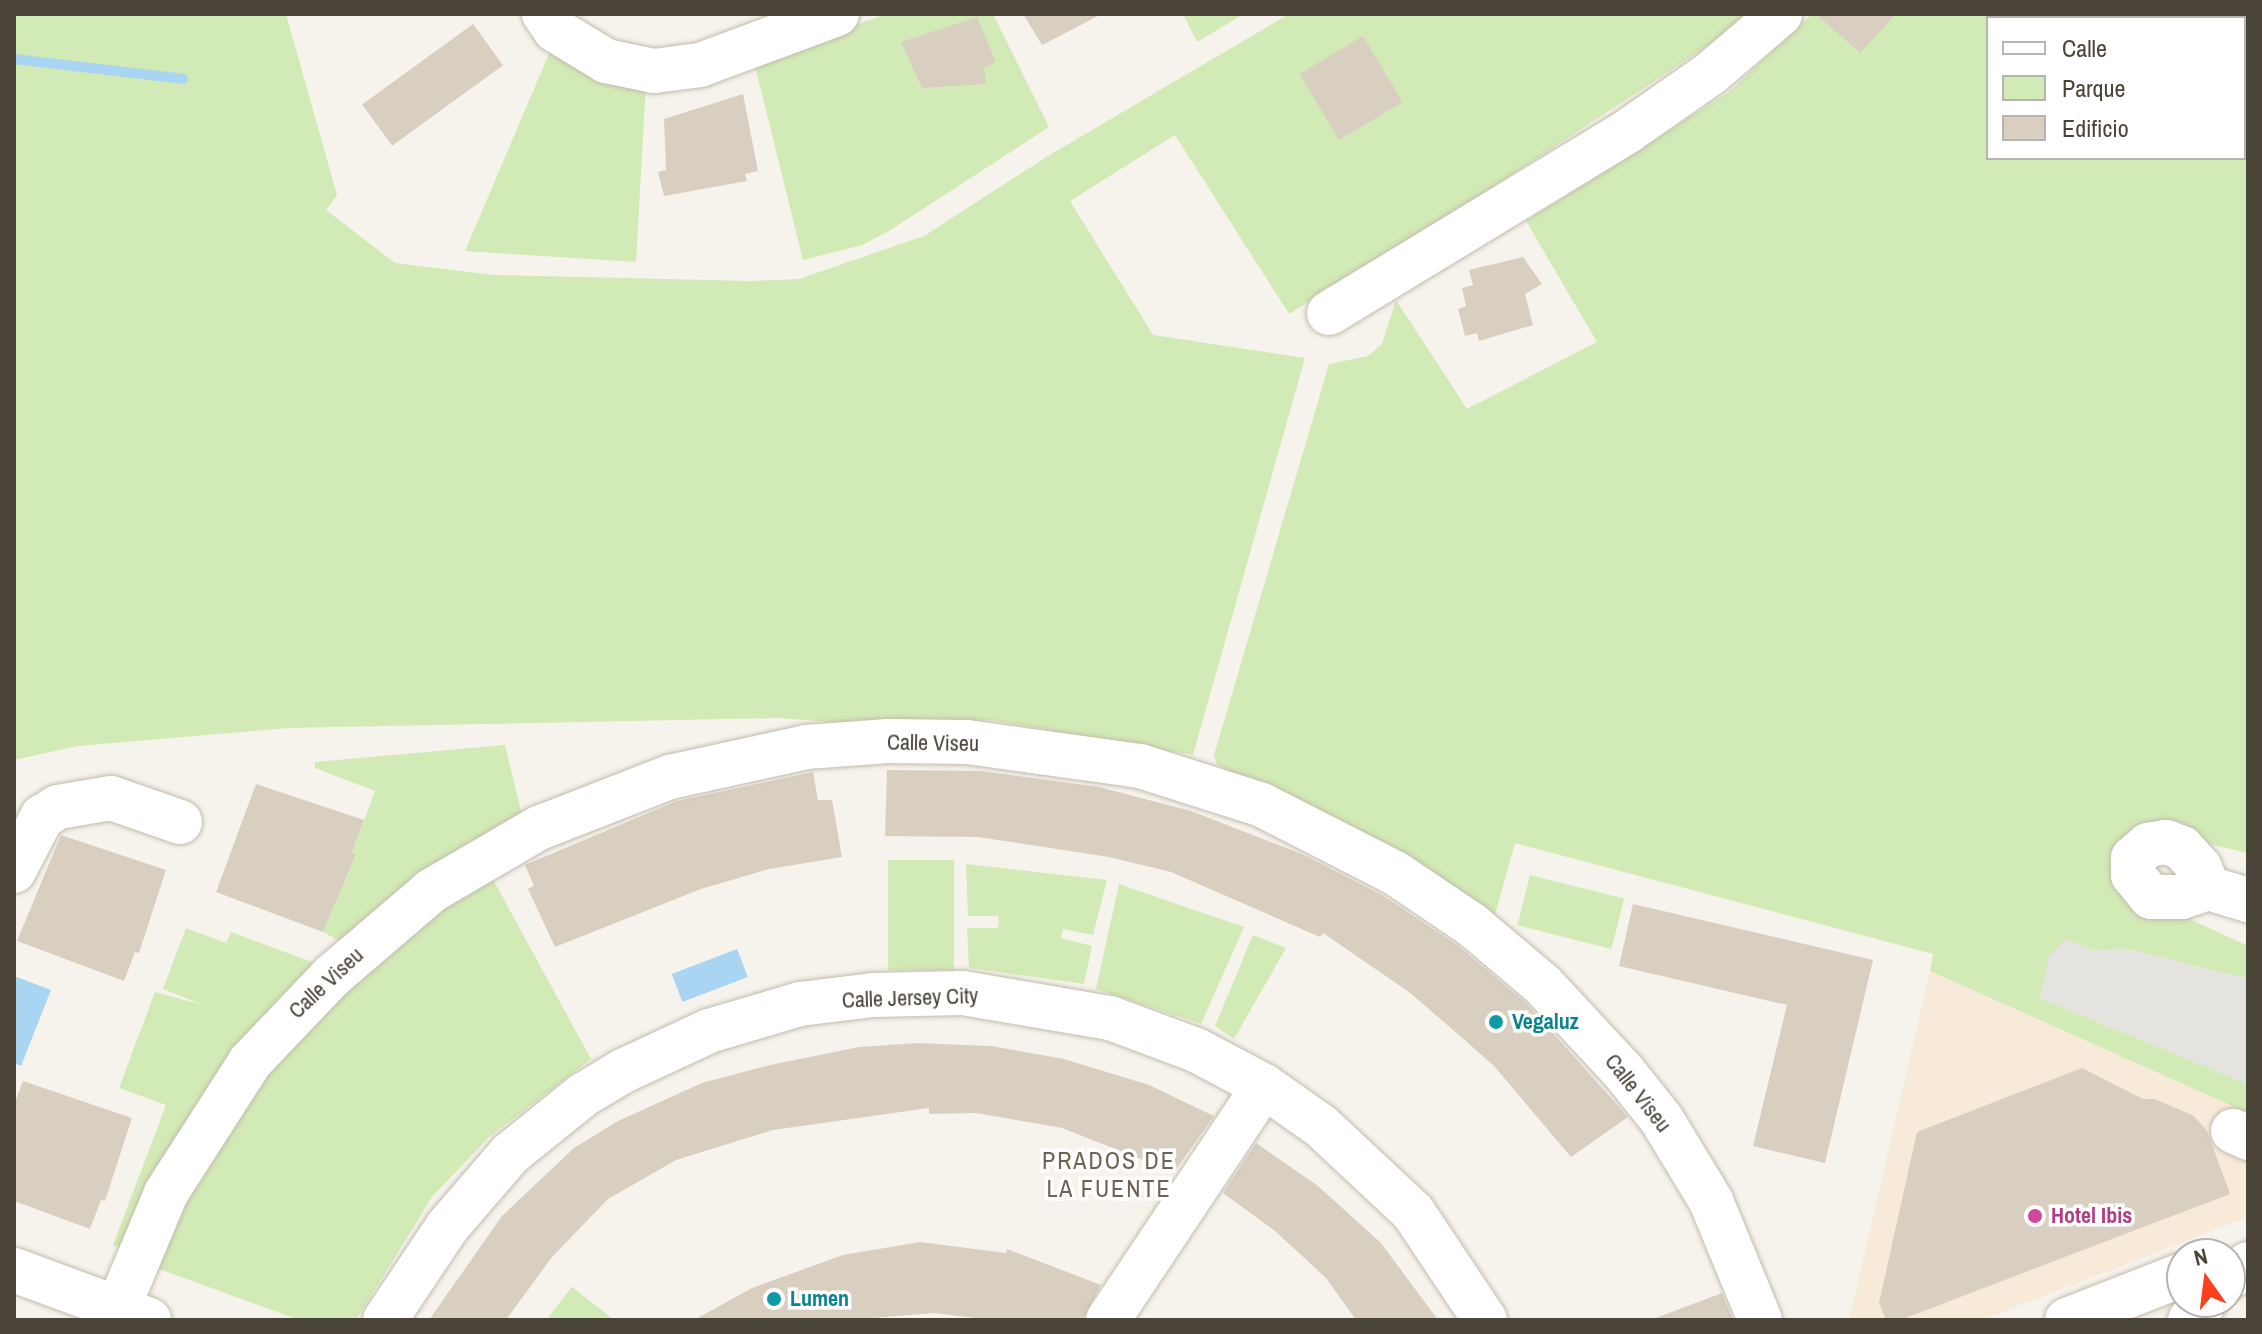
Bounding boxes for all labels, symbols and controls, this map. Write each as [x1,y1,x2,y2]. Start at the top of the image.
legend [1986,16,2246,160]
text: Calle [2062,32,2107,64]
text: Parque [2062,72,2125,104]
text: Edificio [2062,112,2129,144]
street label: Calle Viseu [887,729,979,757]
street label: Calle Viseu [283,942,369,1024]
street label: Calle Jersey City [841,982,979,1014]
place label: Vegaluz [1512,1009,1579,1035]
marker: Vegaluz [1487,1013,1505,1031]
street label: Calle Viseu [1599,1049,1677,1137]
district label: PRADOS DE LA FUENTE [1042,1147,1176,1203]
place label: Hotel Ibis [2051,1203,2132,1229]
marker: Hotel Ibis [2026,1207,2044,1225]
north arrow [2166,1238,2246,1318]
text: N [2191,1241,2211,1273]
place label: Lumen [790,1286,849,1312]
marker: Lumen [765,1290,783,1308]

